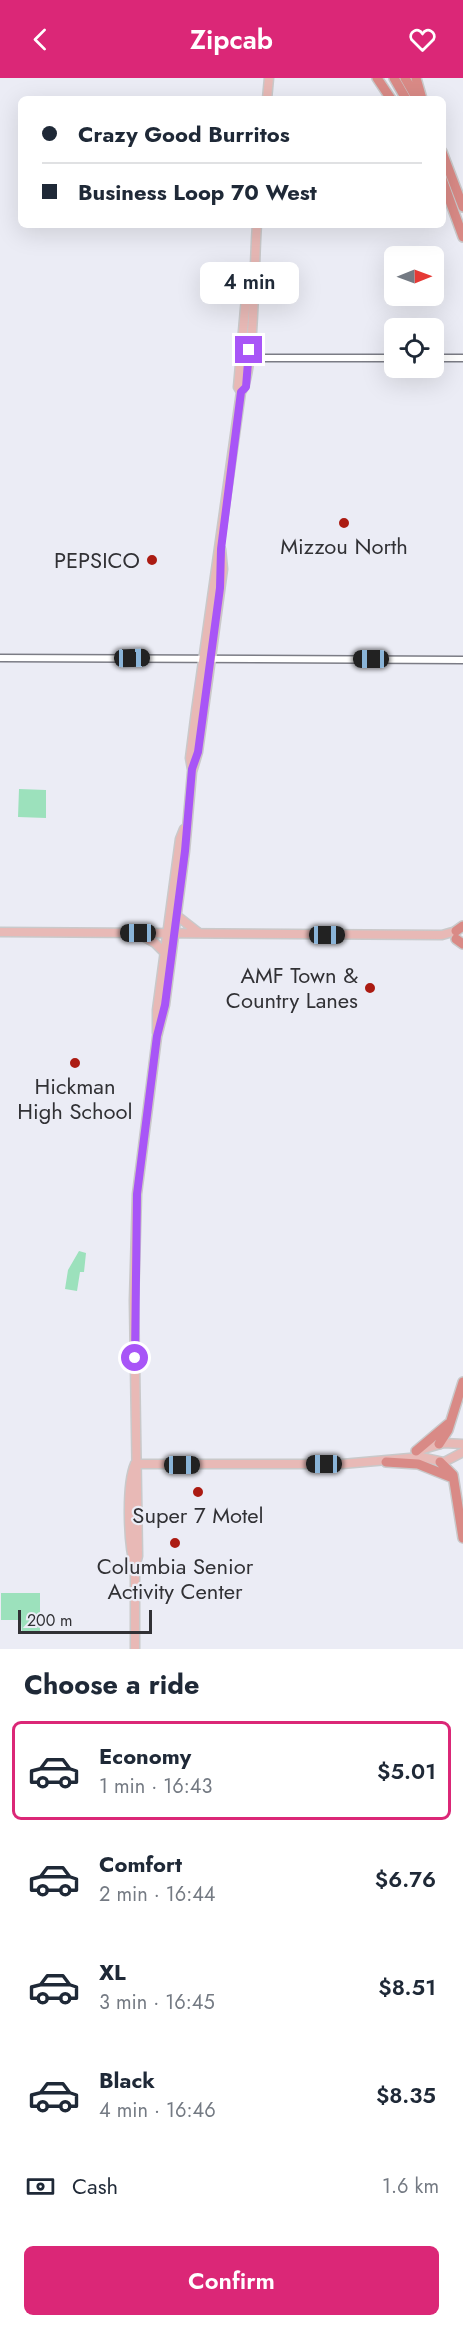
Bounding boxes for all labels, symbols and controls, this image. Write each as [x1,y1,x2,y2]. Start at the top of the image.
text: Zipcab [190,20,273,59]
icon: back [24,23,57,56]
icon: heart [406,23,439,56]
text: Crazy Good Burritos [78,118,290,150]
text: Business Loop 70 West [78,176,317,208]
north arrow [384,246,444,306]
map controls [384,246,444,378]
callout: 4 min [200,263,298,305]
text: 4 min [224,268,276,297]
button: locate [384,318,444,378]
route end [235,336,262,363]
marker: Mizzou North [337,516,351,530]
place label: Mizzou North [280,530,408,562]
place label: PEPSICO [54,544,140,576]
marker: PEPSICO [145,553,159,567]
car [114,649,150,667]
car [353,650,389,668]
car [120,924,156,942]
car [309,926,345,944]
place label: AMF Town & Country Lanes [226,959,358,1016]
marker: AMF Town & Country Lanes [363,981,377,995]
marker: Hickman High School [68,1056,82,1070]
place label: Hickman High School [17,1070,133,1127]
route start [121,1344,148,1371]
car [306,1455,342,1473]
car [164,1456,200,1474]
marker: Super 7 Motel [191,1485,205,1499]
place label: Super 7 Motel [132,1499,264,1531]
marker: Columbia Senior Activity Center [168,1536,182,1550]
place label: Columbia Senior Activity Center [97,1550,254,1607]
scale bar [18,1607,152,1634]
text: 200 m [27,1609,73,1632]
text: Choose a ride [24,1665,199,1704]
text: Economy [99,1740,191,1772]
icon: car [27,1744,81,1798]
text: $5.01 [377,1755,436,1787]
text: 1 min · 16:43 [99,1772,212,1801]
text: Comfort [99,1848,182,1880]
icon: car [27,1852,81,1906]
text: $6.76 [375,1863,436,1895]
text: 2 min · 16:44 [99,1880,216,1909]
text: XL [99,1956,126,1988]
icon: car [27,1960,81,2014]
text: $8.51 [378,1971,436,2003]
text: 3 min · 16:45 [99,1988,215,2017]
text: Black [99,2064,155,2096]
icon: car [27,2068,81,2122]
text: $8.35 [376,2079,436,2111]
text: 4 min · 16:46 [99,2096,216,2125]
icon: cash [24,2170,57,2203]
text: Cash [72,2170,118,2202]
text: 1.6 km [382,2172,439,2201]
button: Confirm [24,2246,439,2315]

